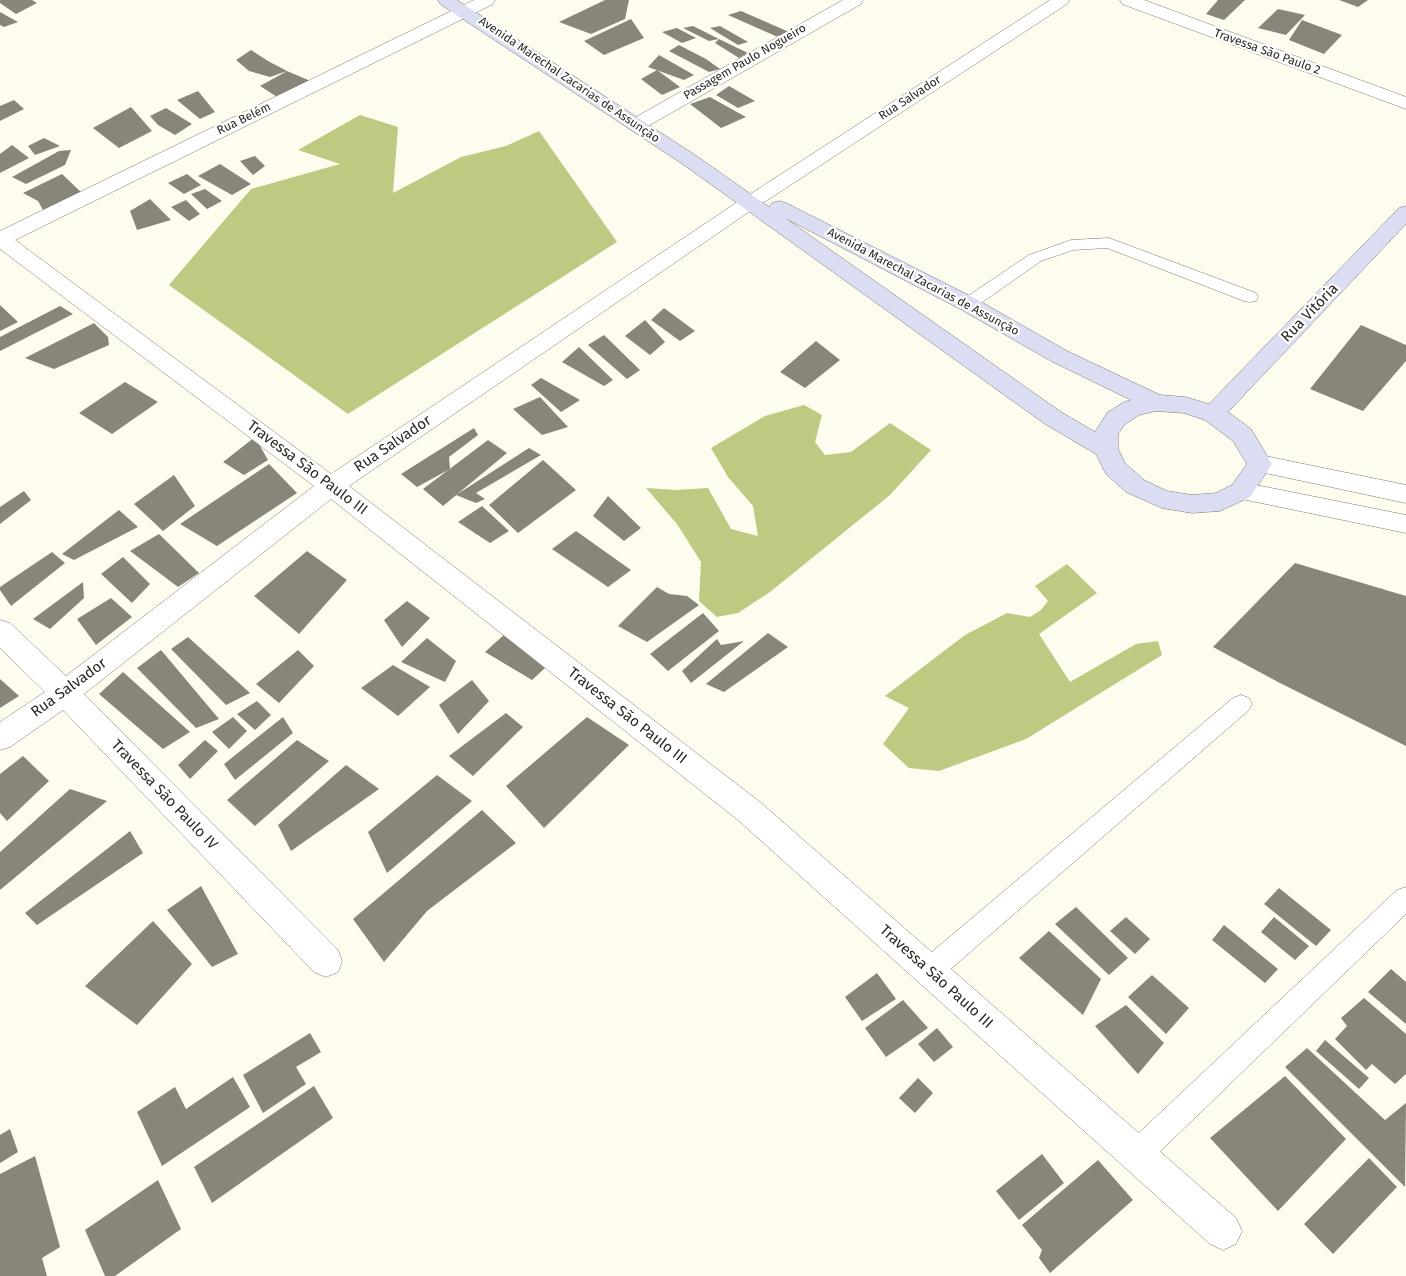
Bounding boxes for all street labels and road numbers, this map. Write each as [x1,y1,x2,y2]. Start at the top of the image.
street label: Avenida Marechal Zacarias de Assunção [476,14,662,146]
street label: Passagem Paulo Nogueiro [681,21,809,103]
street label: Travessa São Paulo 2 [1212,26,1322,78]
street label: Rua Salvador [876,73,944,123]
street label: Rua Belém [215,100,273,138]
street label: Avenida Marechal Zacarias de Assunção [825,225,1021,339]
street label: Rua Vitória [1278,280,1342,346]
street label: Rua Salvador [351,412,435,476]
street label: Travessa São Paulo III [243,417,371,519]
street label: Rua Salvador [28,655,110,721]
street label: Travessa São Paulo III [564,664,690,768]
street label: Travessa São Paulo IV [107,736,221,854]
street label: Travessa São Paulo III [876,921,996,1033]

